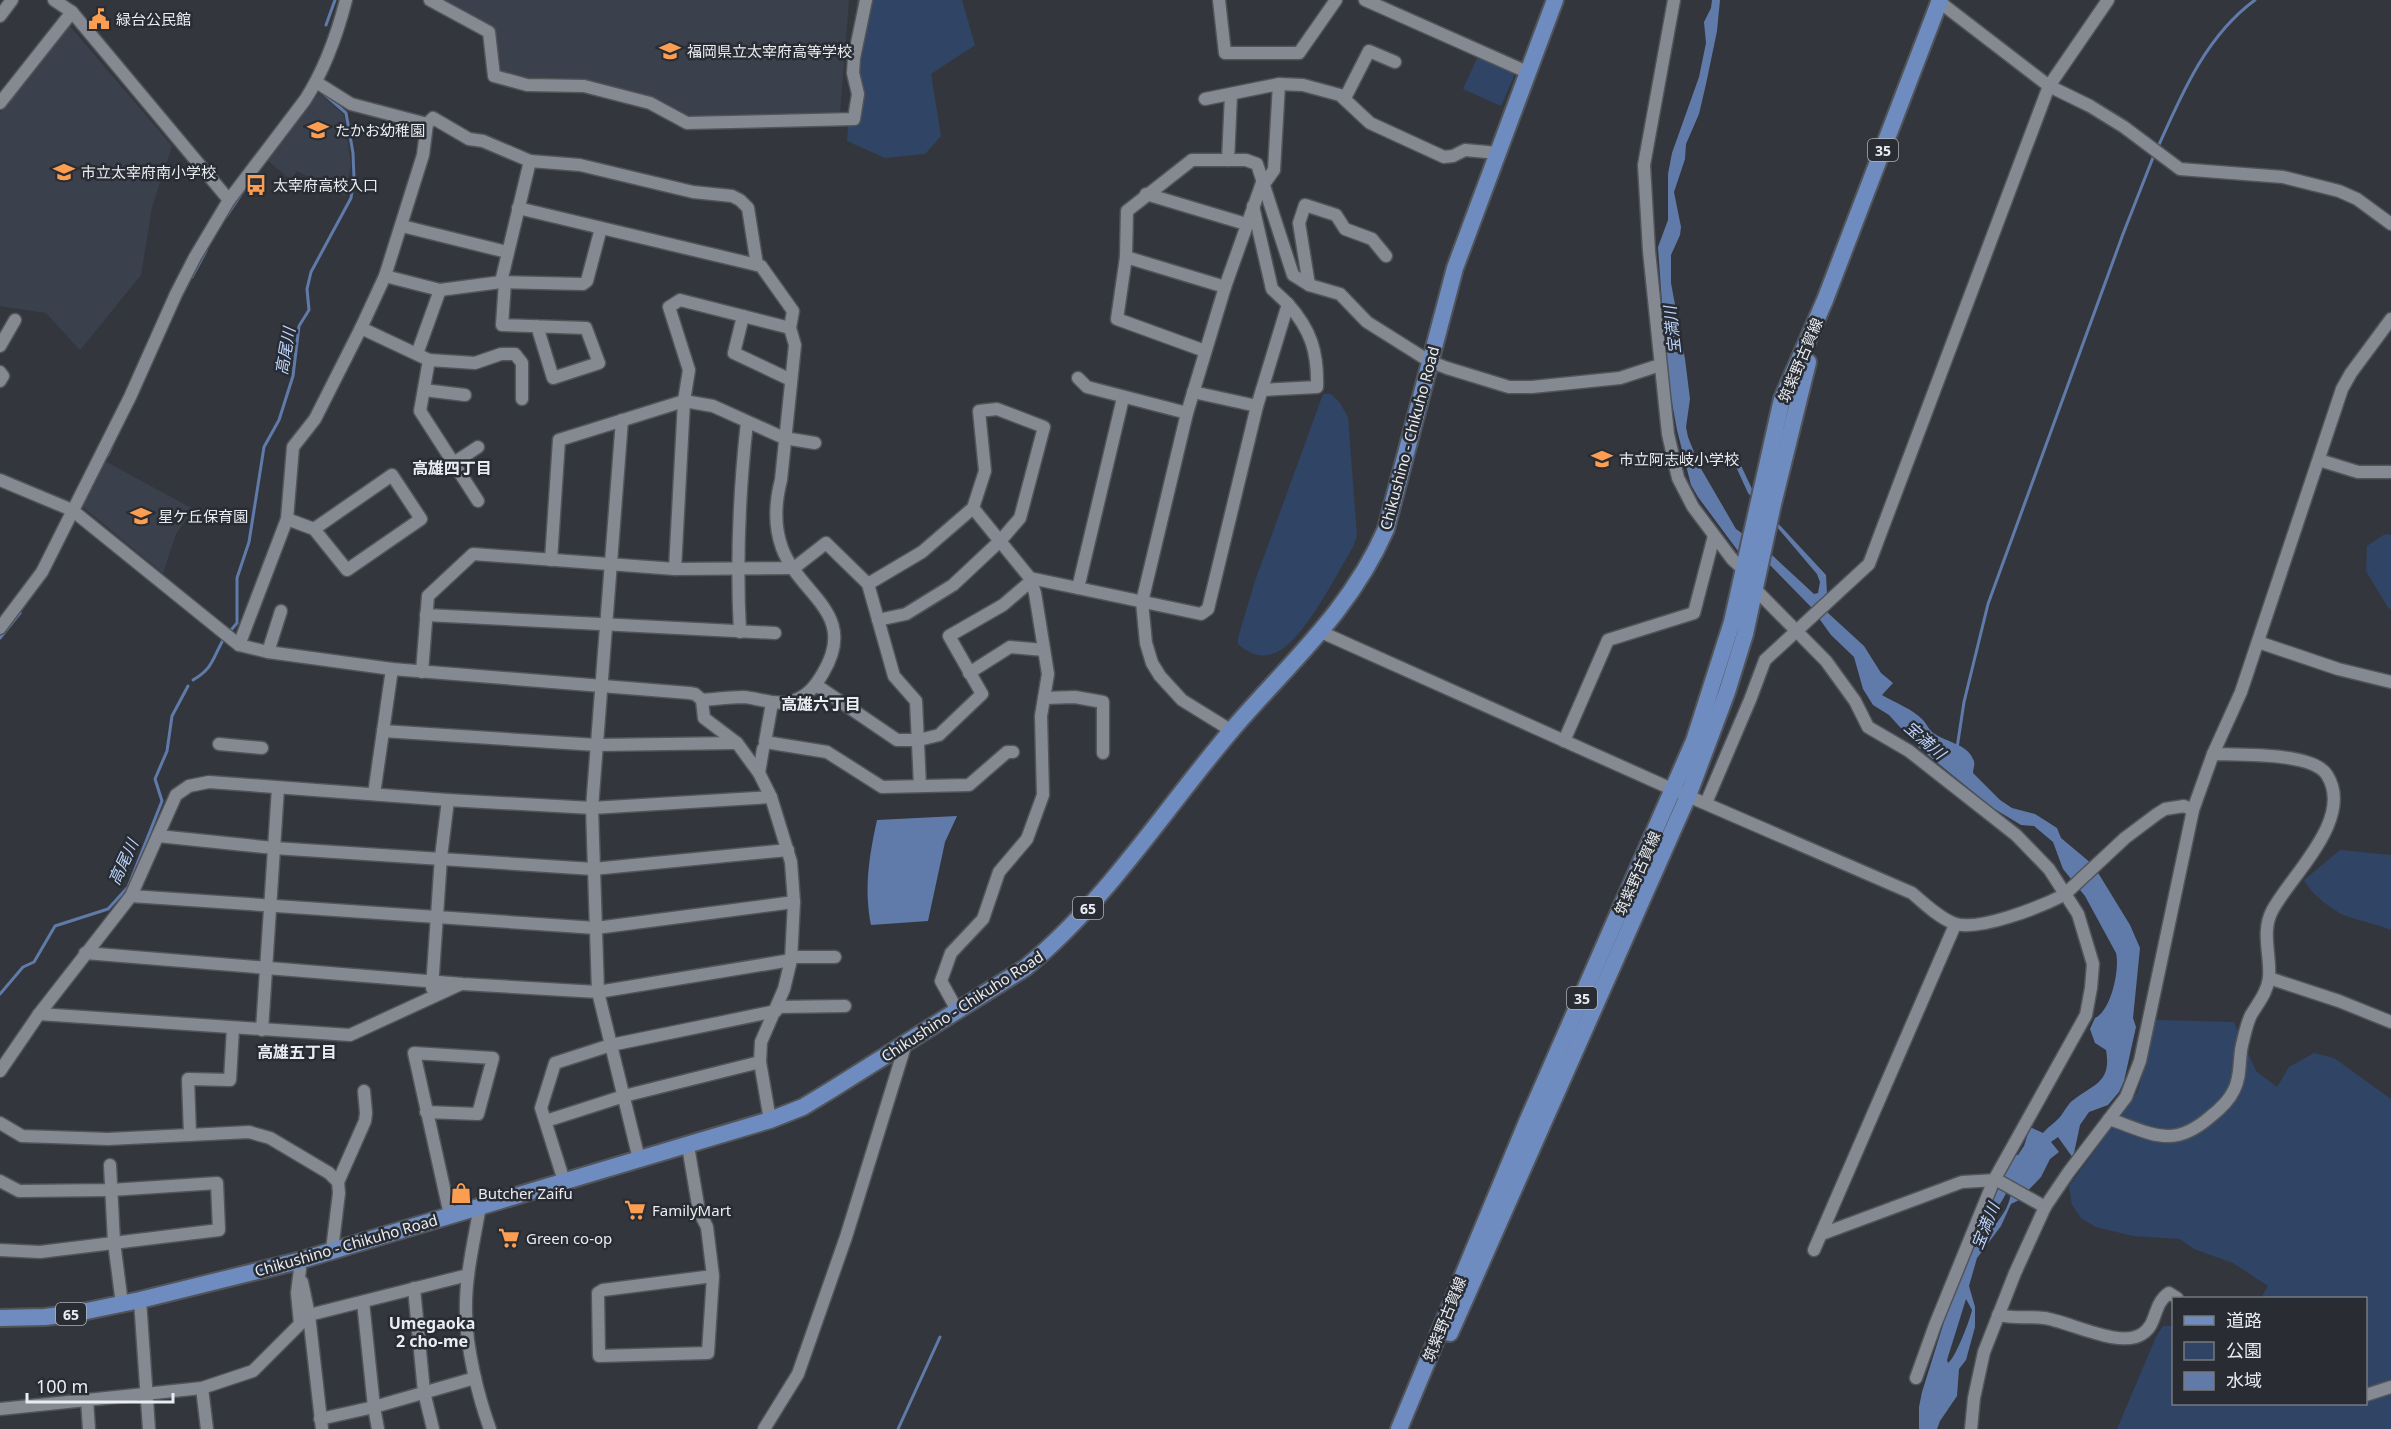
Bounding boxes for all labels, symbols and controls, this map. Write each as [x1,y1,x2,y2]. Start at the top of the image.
public building icon: 緑台公民館 [87,7,111,31]
place label: 緑台公民館 [116,9,191,29]
school or university icon: 福岡県立太宰府高等学校 [658,39,682,63]
place label: 福岡県立太宰府高等学校 [687,41,852,61]
school or university icon: たかお幼稚園 [306,118,330,142]
place label: たかお幼稚園 [335,120,425,140]
road number: 35 [1868,139,1898,161]
school or university icon: 市立太宰府南小学校 [52,160,76,184]
place label: 市立太宰府南小学校 [81,162,216,182]
bus stop icon: 太宰府高校入口 [244,173,268,197]
place label: 太宰府高校入口 [273,175,378,195]
water label: 宝満川 [1658,303,1685,355]
street label: 筑紫野古賀線 [1773,315,1827,405]
water label: 高尾川 [270,323,300,377]
street label: Chikushino - Chikuho Road [1375,344,1443,532]
school or university icon: 市立阿志岐小学校 [1590,447,1614,471]
place label: 市立阿志岐小学校 [1619,449,1739,469]
district label: 高雄四丁目 [412,457,492,479]
school or university icon: 星ケ丘保育園 [129,504,153,528]
place label: 星ケ丘保育園 [158,506,248,526]
district label: 高雄六丁目 [781,693,861,715]
water label: 宝満川 [1900,716,1952,765]
street label: 筑紫野古賀線 [1610,828,1664,918]
water label: 高尾川 [103,834,144,888]
road number: 65 [1073,897,1103,919]
street label: Chikushino - Chikuho Road [877,946,1047,1066]
road number: 35 [1567,987,1597,1009]
district label: 高雄五丁目 [257,1041,337,1063]
shop icon: Butcher Zaifu [449,1181,473,1205]
place label: Butcher Zaifu [478,1183,573,1203]
supermarket icon: FamilyMart [623,1198,647,1222]
water label: 宝満川 [1966,1198,2005,1252]
place label: FamilyMart [652,1200,732,1220]
street label: Chikushino - Chikuho Road [252,1209,440,1281]
supermarket icon: Green co-op [497,1226,521,1250]
place label: Green co-op [526,1228,612,1248]
street label: 筑紫野古賀線 [1418,1274,1470,1364]
legend [2172,1297,2367,1405]
road number: 65 [56,1303,86,1325]
text: 道路 [2226,1308,2262,1332]
district label: Umegaoka 2 cho-me [389,1312,475,1352]
text: 公園 [2226,1338,2262,1362]
scale bar [27,1366,172,1404]
text: 水域 [2226,1368,2262,1392]
text: 100 m [36,1374,88,1398]

